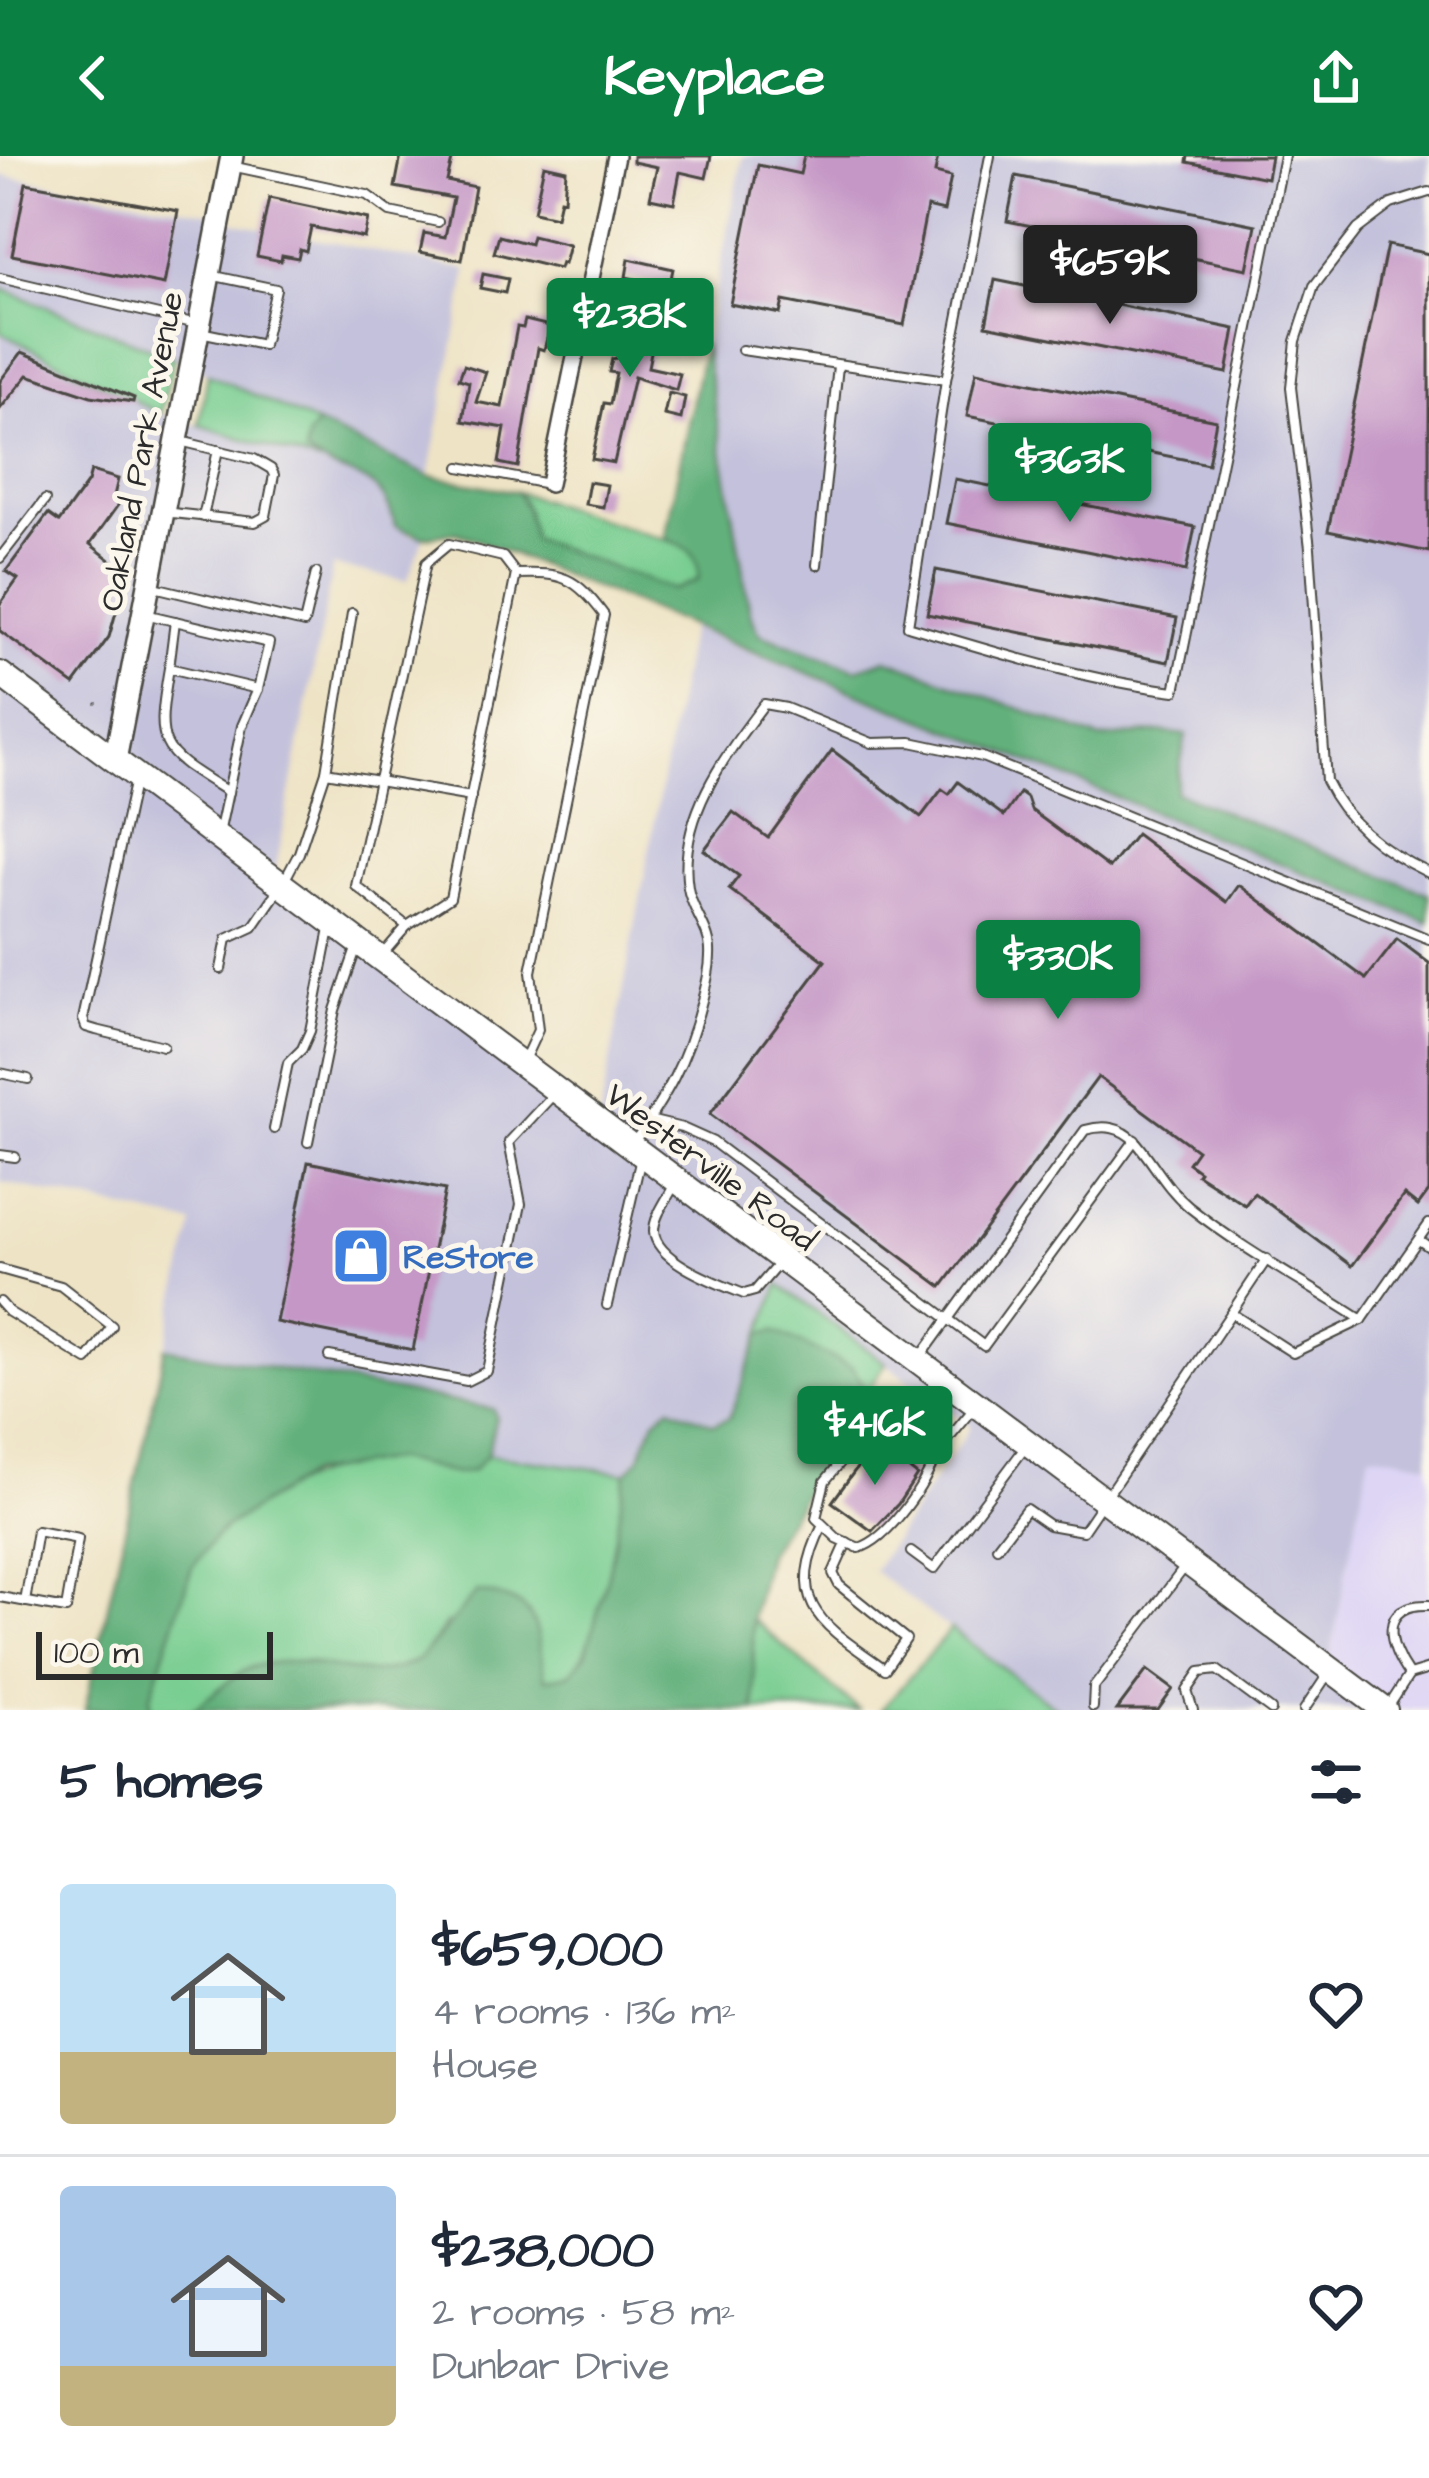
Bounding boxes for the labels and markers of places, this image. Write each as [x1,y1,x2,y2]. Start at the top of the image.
pin: $659K [1026,225,1194,327]
pin: $238K [546,278,714,380]
pin: $363K [986,423,1154,525]
pin: $330K [974,920,1142,1022]
shop icon: ReStore [330,1225,392,1287]
place label: ReStore [403,1235,534,1281]
pin: $416K [791,1386,959,1488]

